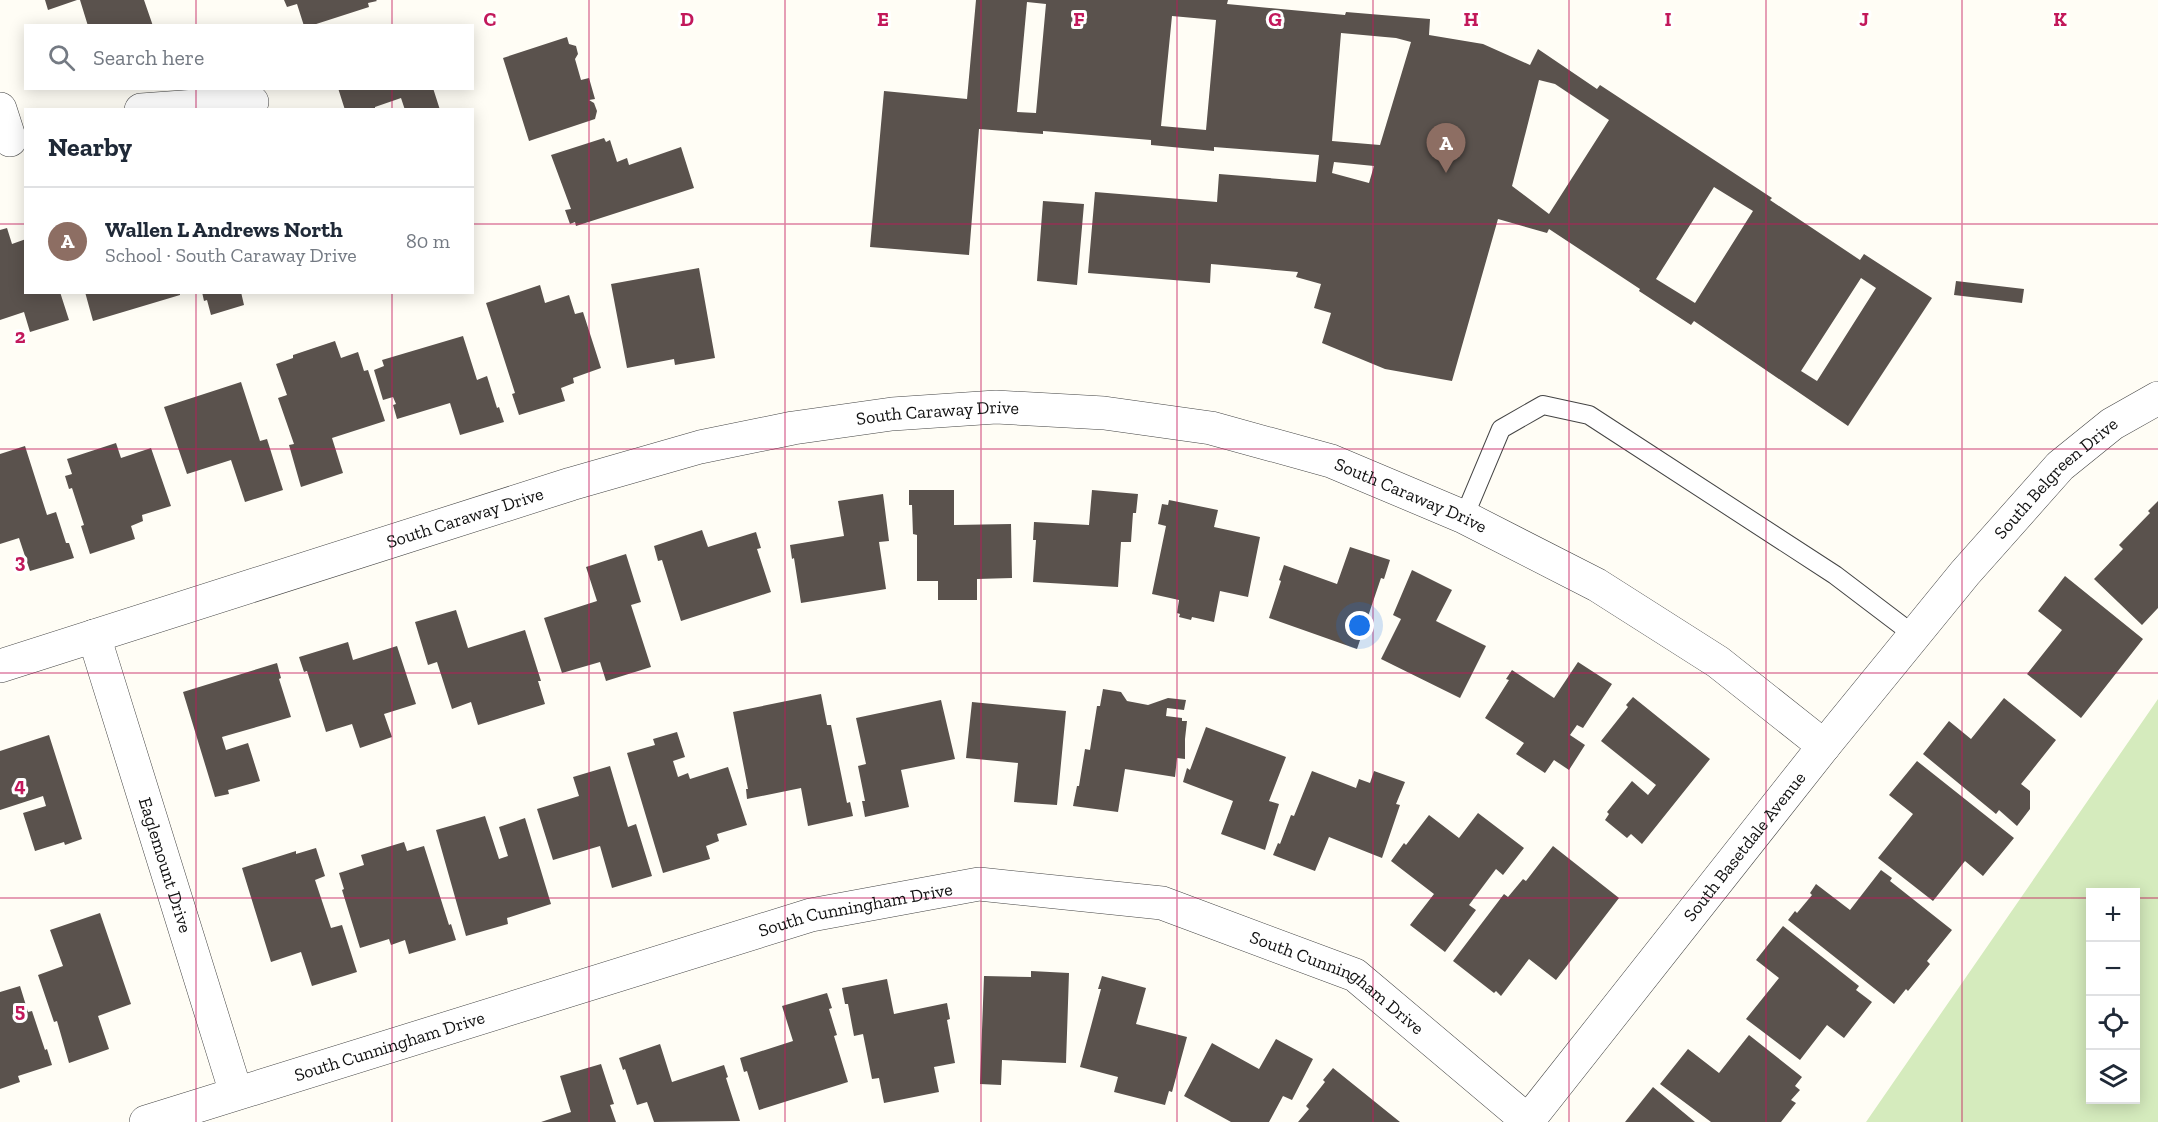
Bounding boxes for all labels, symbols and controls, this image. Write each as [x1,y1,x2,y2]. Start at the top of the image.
text: C [484,7,497,31]
text: D [680,7,694,31]
text: E [877,7,889,31]
text: F [1073,7,1085,31]
text: G [1268,7,1282,31]
text: H [1463,7,1479,31]
text: I [1664,7,1672,31]
text: J [1859,7,1869,31]
text: K [2053,7,2067,31]
search box [24,24,474,90]
icon: search [45,41,78,74]
text: Search here [93,44,204,71]
pin: A [1426,124,1466,173]
text: Nearby [48,131,132,163]
text: Wallen L Andrews North [105,216,343,243]
text: A [61,229,74,253]
text: 80 m [406,229,450,253]
text: School · South Caraway Drive [105,243,357,267]
text: 2 [15,324,26,348]
street label: South Caraway Drive [855,396,1020,430]
street label: South Belgreen Drive [1989,413,2122,544]
street label: South Caraway Drive [1331,453,1490,538]
street label: South Caraway Drive [384,483,546,553]
text: 3 [15,549,26,573]
your location [1345,611,1374,640]
street label: South Basetdale Avenue [1679,767,1810,926]
text: 4 [14,773,26,797]
street label: Eaglemount Drive [134,795,197,936]
street label: South Cunningham Drive [756,878,954,942]
map controls [2086,888,2140,1104]
button: + [2086,888,2140,942]
street label: South Cunningham Drive [1247,926,1428,1039]
button: − [2086,942,2140,996]
button: locate [2086,996,2140,1050]
text: 5 [15,998,25,1022]
street label: South Cunningham Drive [292,1006,487,1086]
button: layers [2086,1050,2140,1104]

